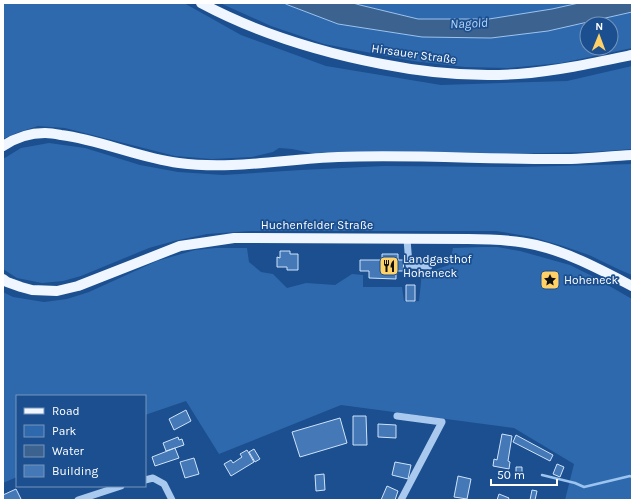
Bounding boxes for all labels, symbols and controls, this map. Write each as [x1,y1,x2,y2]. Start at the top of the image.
water label: Nagold [450,15,488,31]
north arrow [579,16,619,56]
text: N [595,20,603,33]
street label: Hirsauer Straße [371,41,457,67]
street label: Huchenfelder Straße [261,218,373,232]
place label: Landgasthof Hoheneck [403,252,473,280]
restaurant icon: Landgasthof Hoheneck [378,255,400,277]
place icon: Hoheneck [539,269,561,291]
place label: Hoheneck [564,273,619,287]
legend [16,395,146,487]
text: Road [52,404,80,418]
text: Park [52,424,77,438]
text: Water [52,444,85,458]
scale bar [491,461,557,487]
text: Building [52,464,99,478]
text: 50 m [497,468,525,482]

